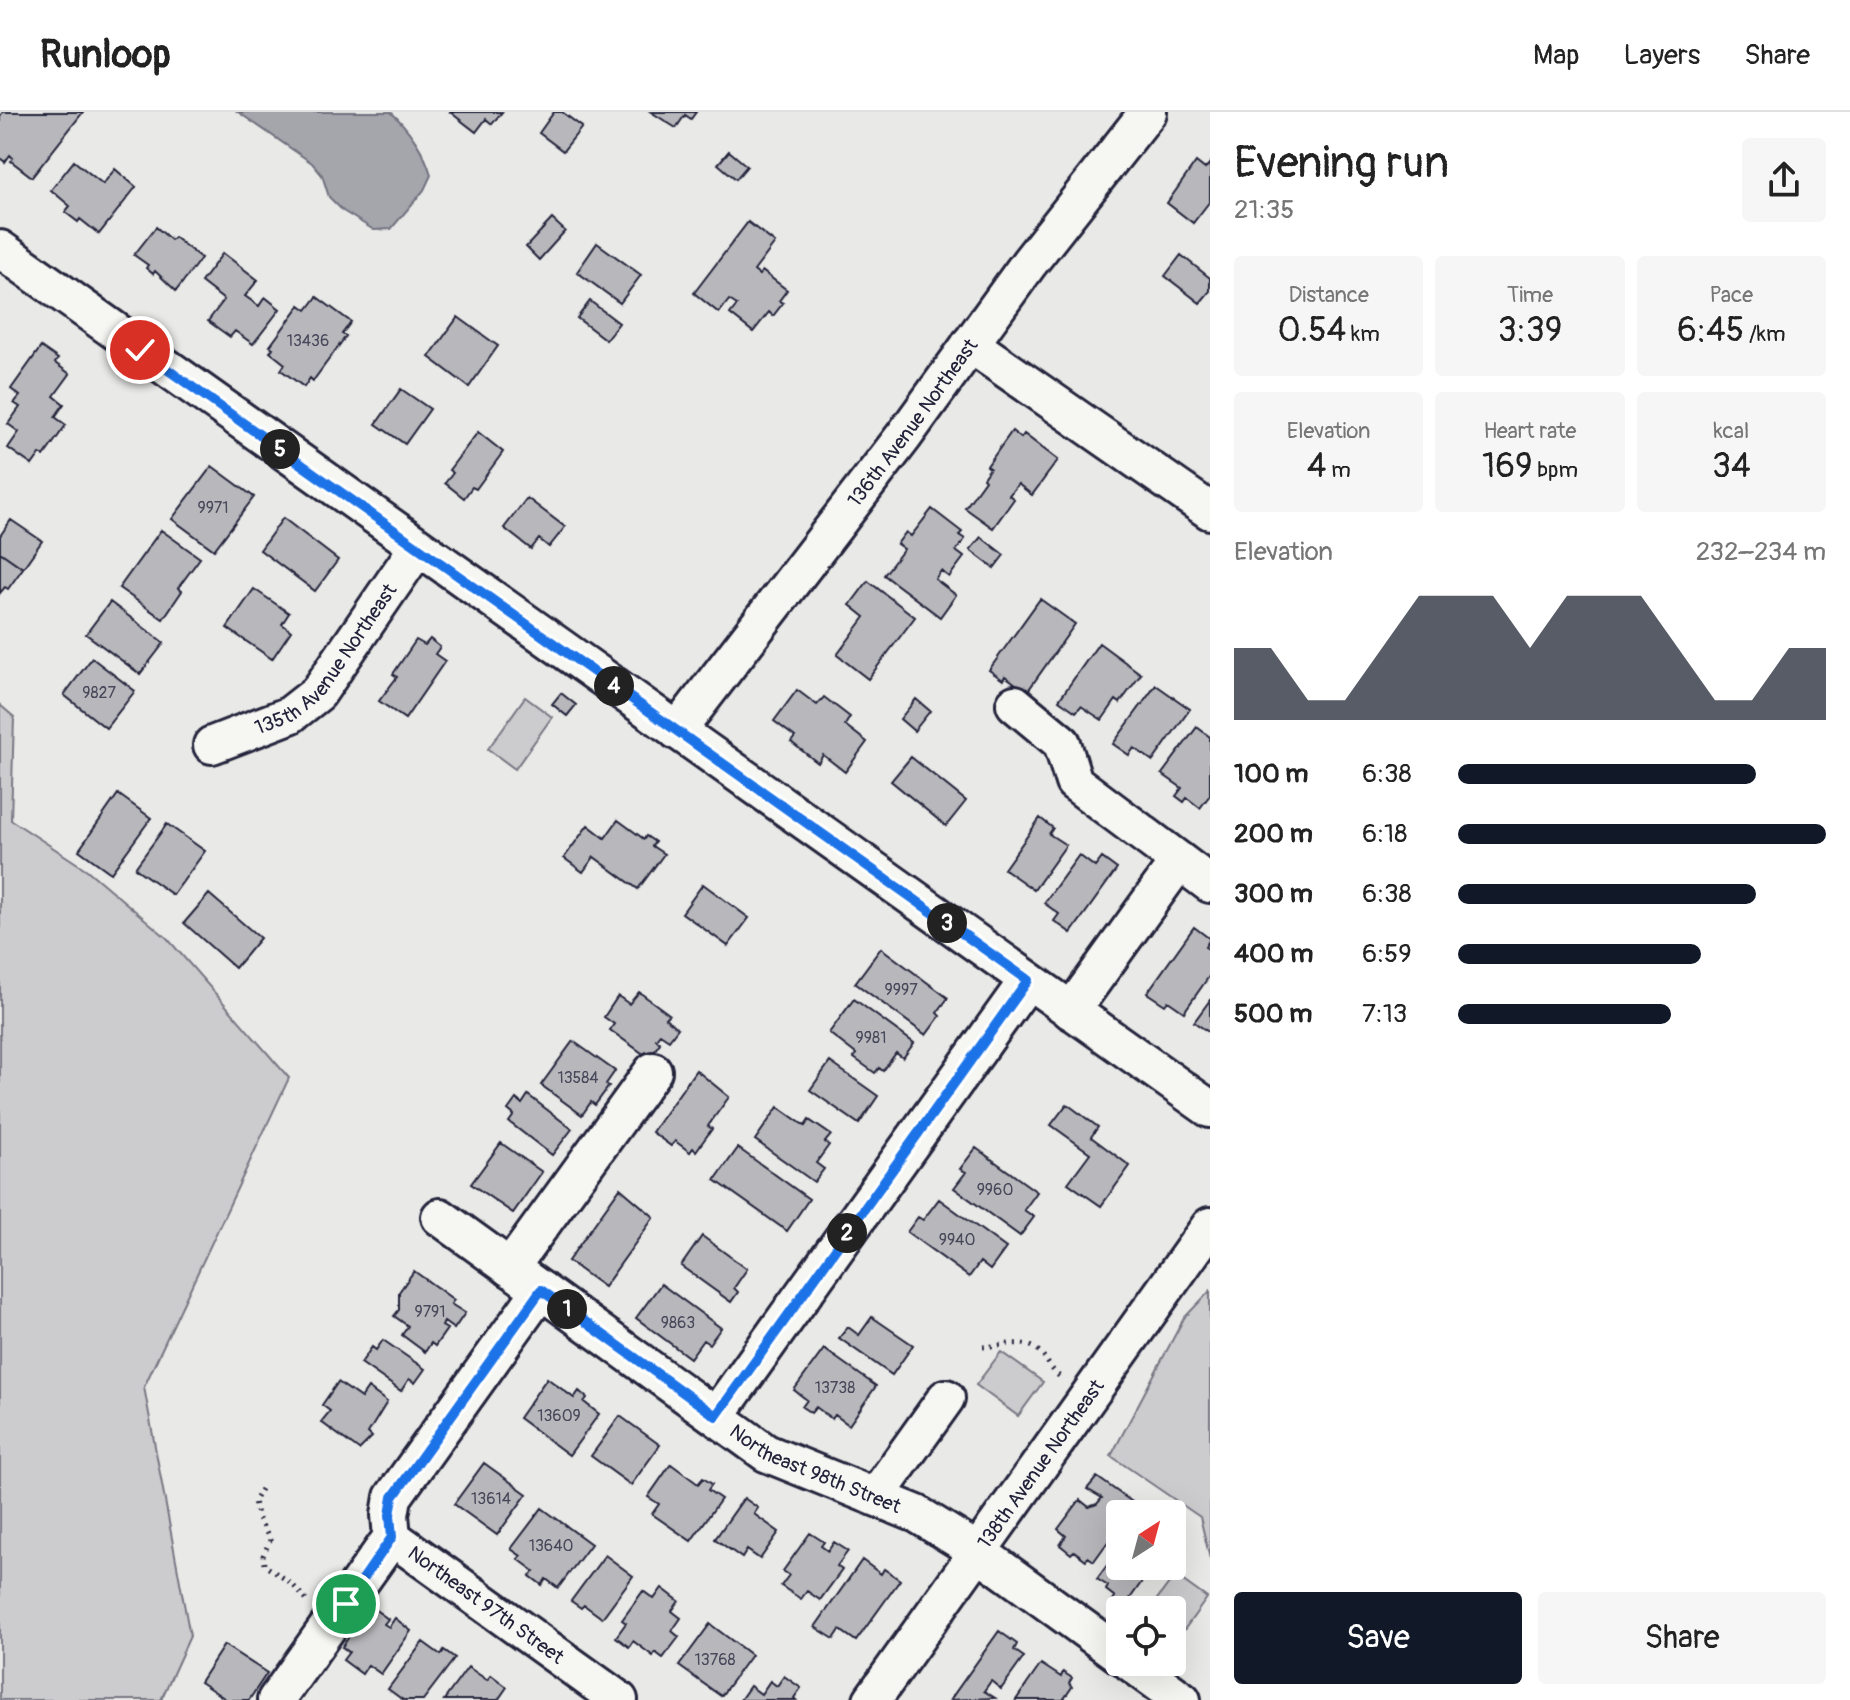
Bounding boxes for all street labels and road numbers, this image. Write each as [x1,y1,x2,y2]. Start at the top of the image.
street label: 136th Avenue Northeast [842,333,983,512]
street label: 135th Avenue Northeast [251,578,402,740]
street label: 138th Avenue Northeast [972,1374,1110,1553]
street label: Northeast 98th Street [725,1419,906,1519]
street label: Northeast 97th Street [403,1540,570,1670]

